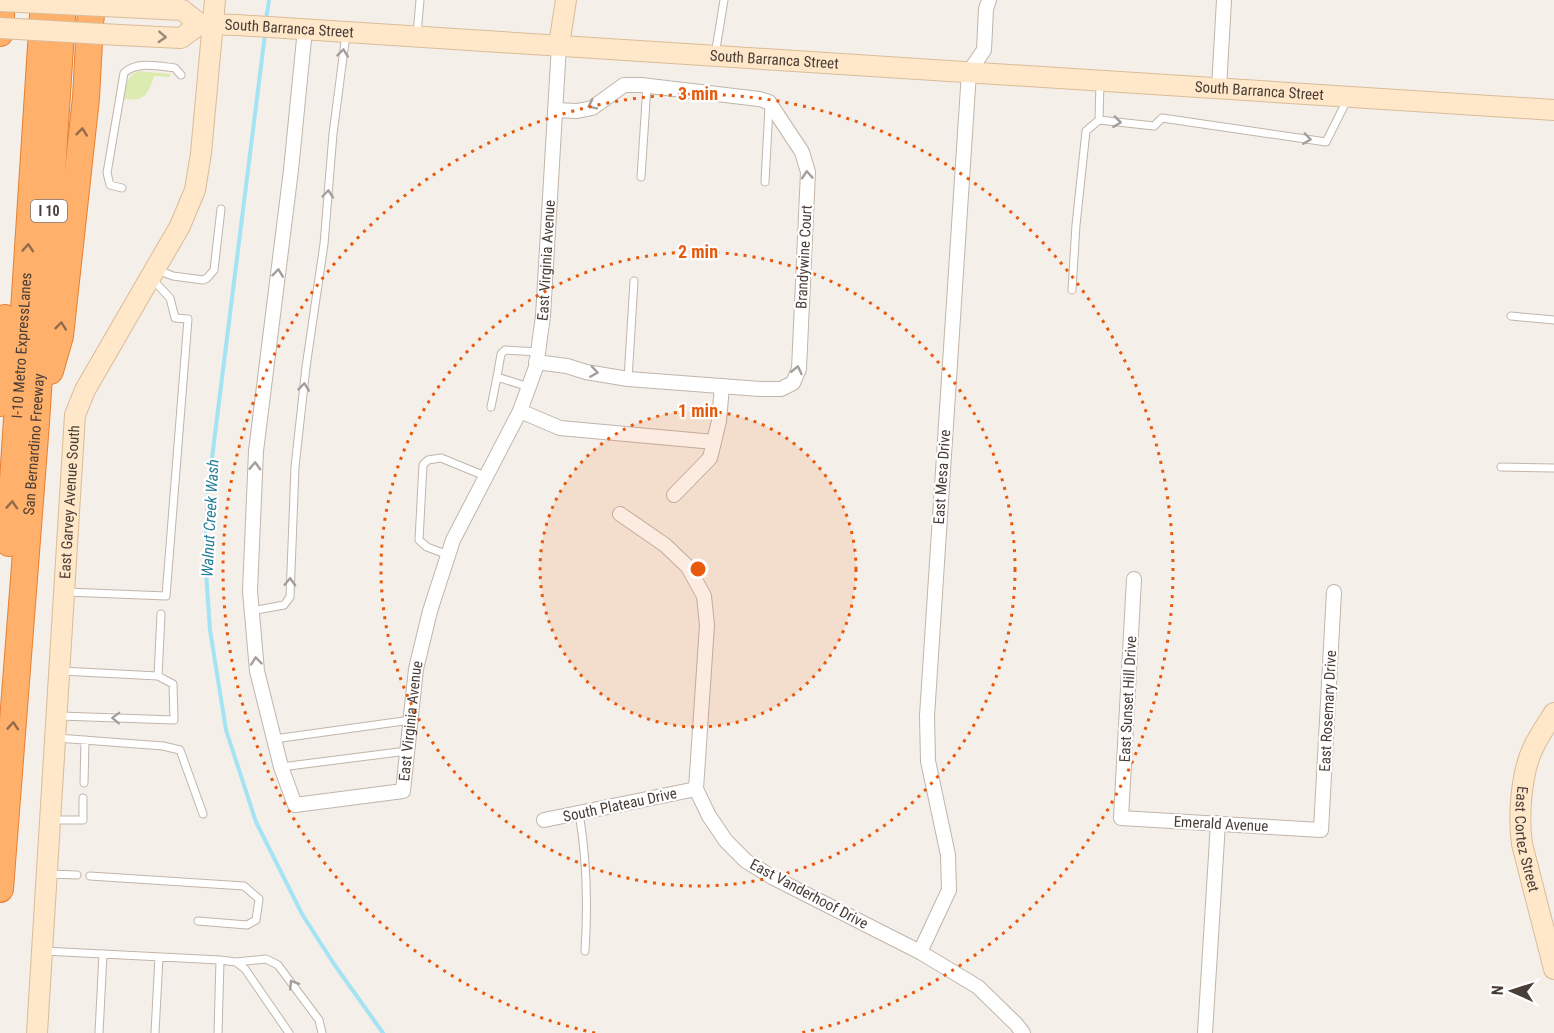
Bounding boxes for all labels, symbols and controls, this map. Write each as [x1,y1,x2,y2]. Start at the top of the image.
street label: South Barranca Street [224,16,354,42]
one-way arrow [158,30,167,43]
street label: South Barranca Street [709,47,839,73]
one-way arrow [336,48,349,57]
street label: South Barranca Street [1194,78,1324,104]
text: 3 min [678,83,718,104]
one-way arrow [587,98,598,110]
one-way arrow [1113,115,1122,128]
one-way arrow [75,127,88,136]
one-way arrow [1302,133,1312,145]
one-way arrow [800,171,813,180]
one-way arrow [321,189,334,198]
street label: East Virginia Avenue [533,199,559,322]
road number: I 10 [31,200,67,222]
street label: Brandywine Court [792,204,816,310]
text: 2 min [678,241,718,262]
one-way arrow [21,243,34,252]
one-way arrow [271,268,284,277]
street label: I-10 Metro ExpressLanes [8,272,35,419]
one-way arrow [54,321,67,330]
one-way arrow [790,365,803,375]
one-way arrow [589,366,599,378]
street label: San Bernardino Freeway [20,373,48,516]
one-way arrow [297,383,310,392]
text: 1 min [678,400,718,421]
street label: East Garvey Avenue South [56,425,83,579]
street label: East Mesa Drive [930,429,954,525]
water label: Walnut Creek Wash [197,459,223,577]
one-way arrow [249,462,261,471]
one-way arrow [5,501,18,510]
centre of rings [688,559,708,579]
one-way arrow [284,577,297,586]
street label: East Sunset Hill Drive [1116,635,1140,763]
street label: East Rosemary Drive [1316,650,1340,772]
one-way arrow [250,656,263,666]
street label: East Virginia Avenue [395,659,427,782]
one-way arrow [111,712,120,725]
one-way arrow [6,722,19,731]
street label: South Plateau Drive [561,784,679,826]
street label: East Cortez Street [1511,785,1543,894]
street label: Emerald Avenue [1173,813,1269,835]
street label: East Vanderhoof Drive [747,855,871,933]
north arrow [1482,961,1542,1021]
one-way arrow [288,980,300,990]
text: N [1488,985,1507,996]

